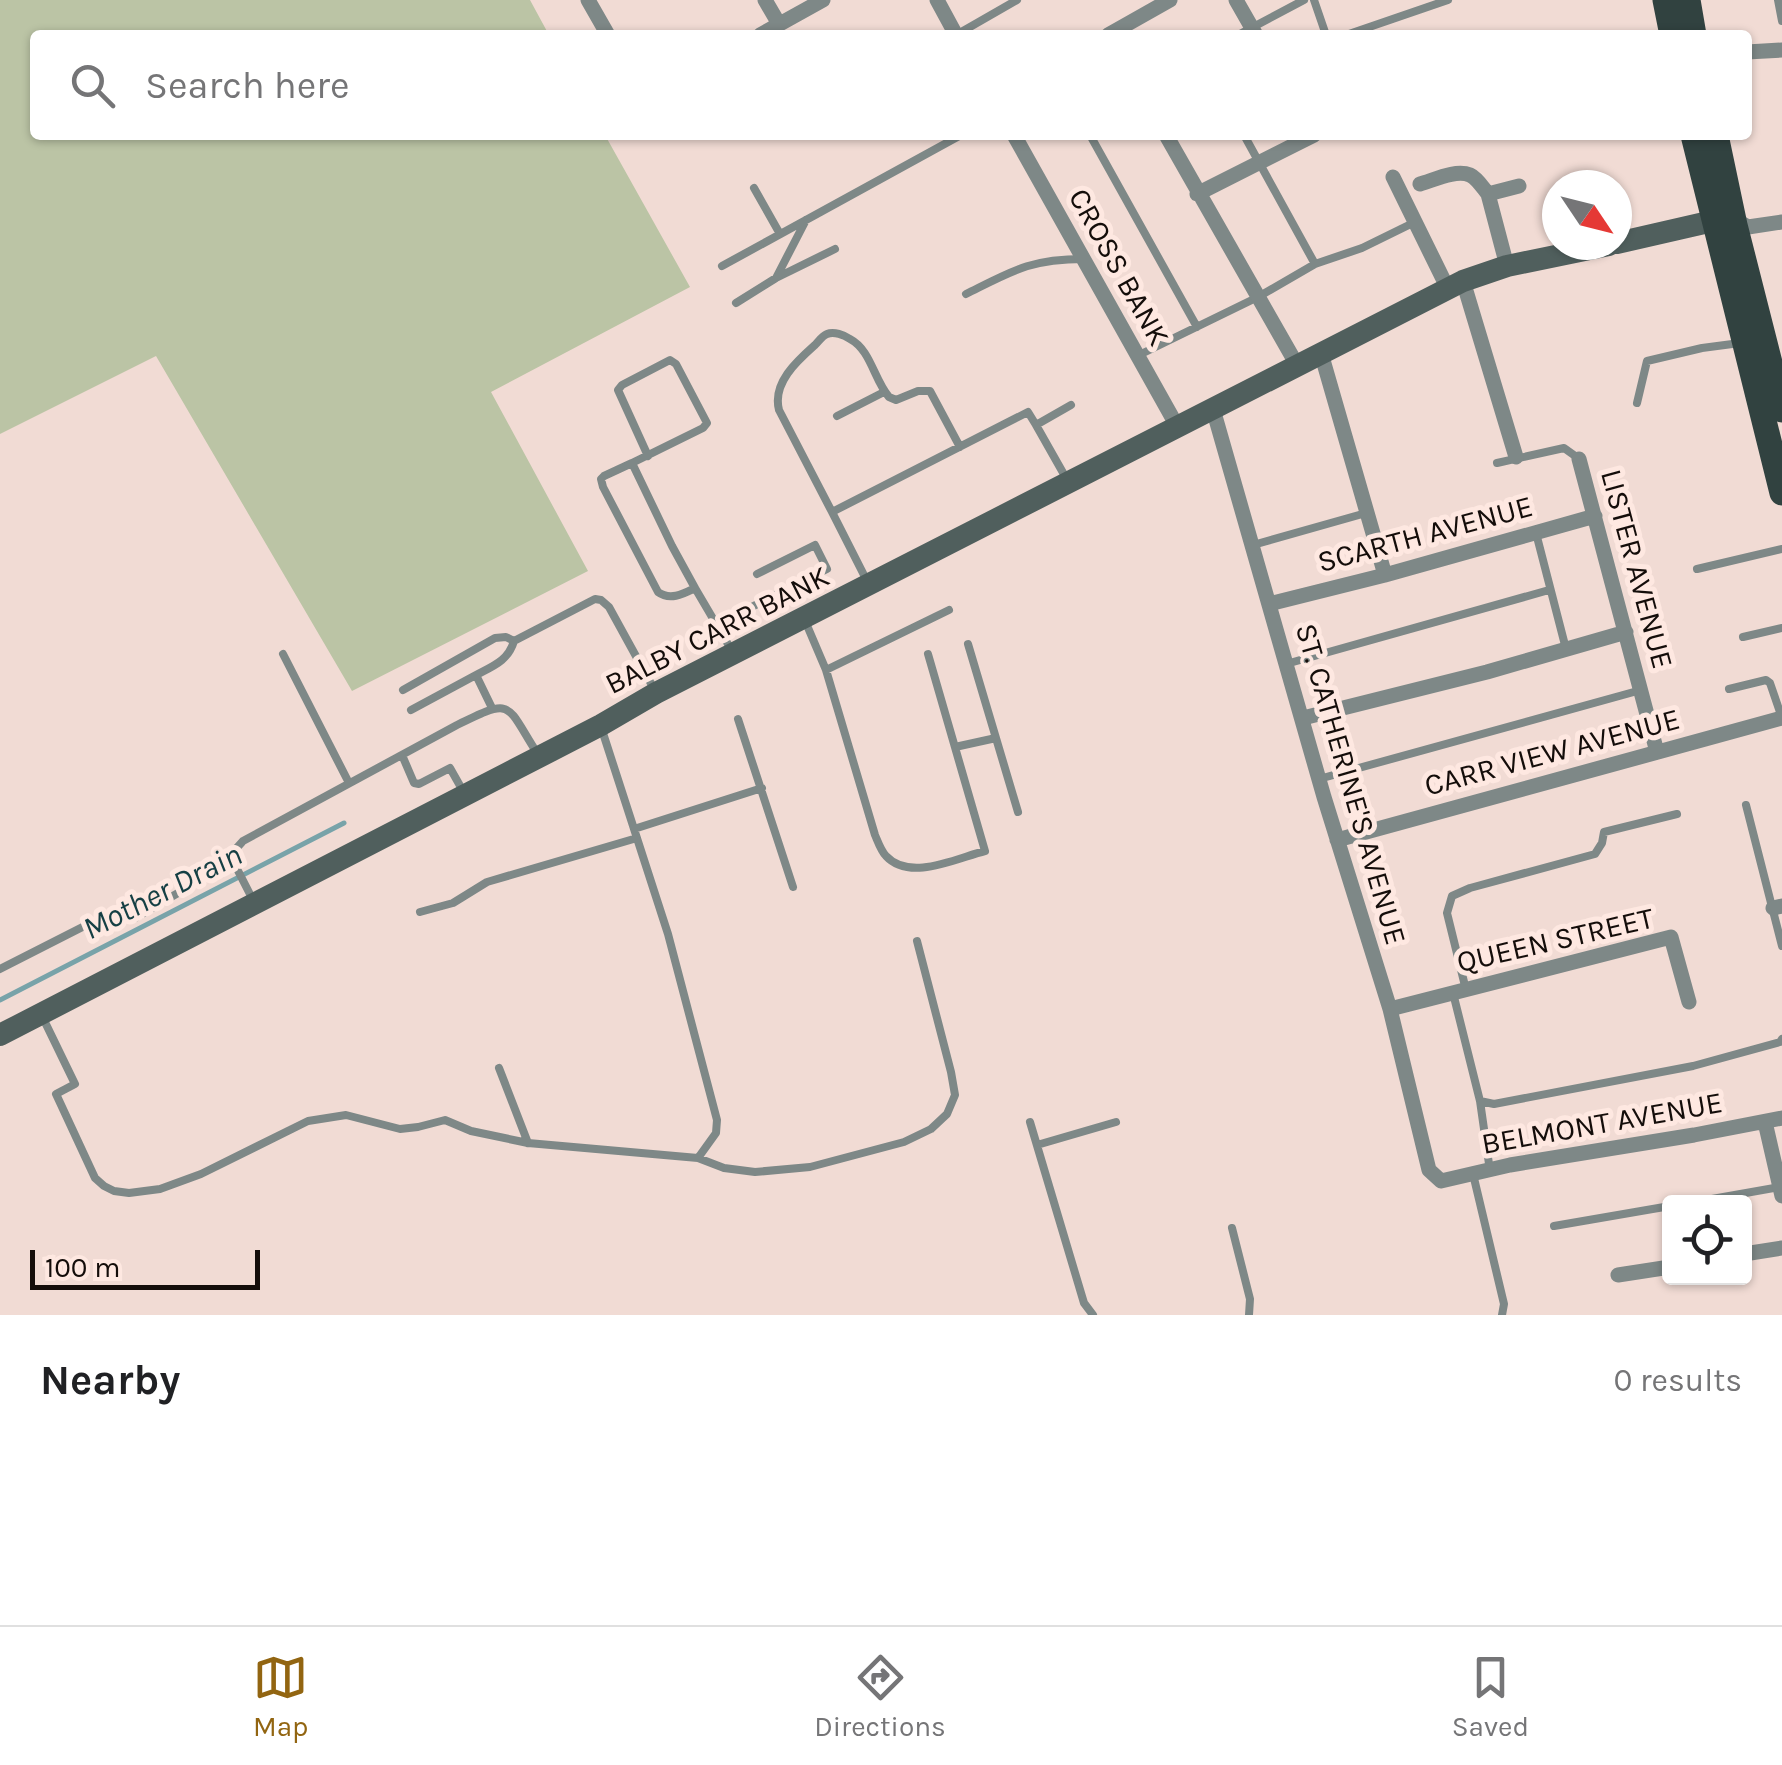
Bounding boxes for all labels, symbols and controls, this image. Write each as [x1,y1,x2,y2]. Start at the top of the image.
search box [30,30,1752,140]
icon: search [65,58,120,113]
text: Search here [145,63,349,108]
north arrow [1542,170,1632,260]
street label: CROSS BANK [1061,182,1177,352]
street label: LISTER AVENUE [1593,465,1681,673]
street label: SCARTH AVENUE [1313,488,1537,580]
street label: BALBY CARR BANK [599,558,835,702]
street label: ST. CATHERINE'S AVENUE [1288,619,1414,949]
street label: CARR VIEW AVENUE [1420,701,1684,803]
water label: Mother Drain [77,836,248,947]
street label: QUEEN STREET [1453,900,1657,980]
street label: BELMONT AVENUE [1479,1084,1725,1162]
map controls [1662,1195,1752,1285]
button: locate [1662,1195,1752,1285]
scale bar [30,1245,260,1290]
text: 100 m [45,1251,120,1284]
text: Nearby [40,1355,180,1405]
text: 0 results [1613,1362,1742,1399]
tab: Map [253,1650,308,1743]
tab: Directions [814,1650,946,1743]
tab: Saved [1452,1650,1529,1743]

